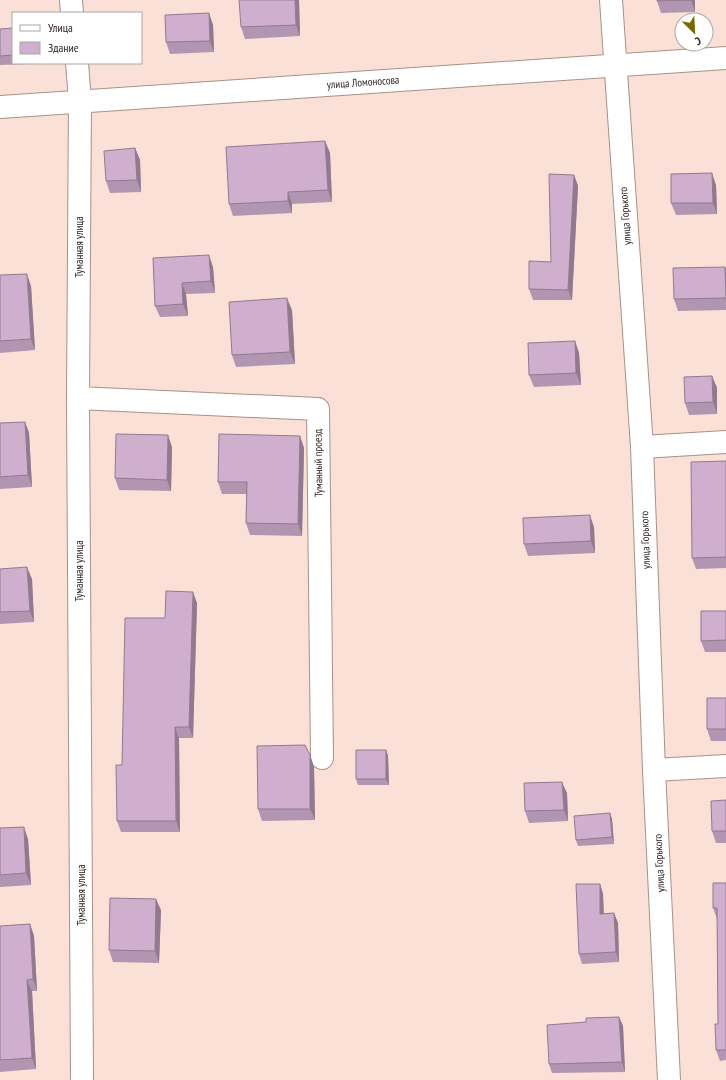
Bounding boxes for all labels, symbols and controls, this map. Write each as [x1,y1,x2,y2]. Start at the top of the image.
legend [12,12,142,64]
north arrow [674,12,714,52]
text: Улица [48,20,73,35]
text: С [693,34,703,49]
text: Здание [48,40,79,55]
street label: улица Ломоносова [326,72,400,92]
street label: улица Горького [616,186,634,246]
street label: Туманная улица [72,216,86,278]
street label: Туманный проезд [310,429,326,497]
street label: улица Горького [637,510,653,569]
street label: Туманная улица [72,540,86,602]
street label: улица Горького [650,833,668,892]
street label: Туманная улица [74,864,88,926]

